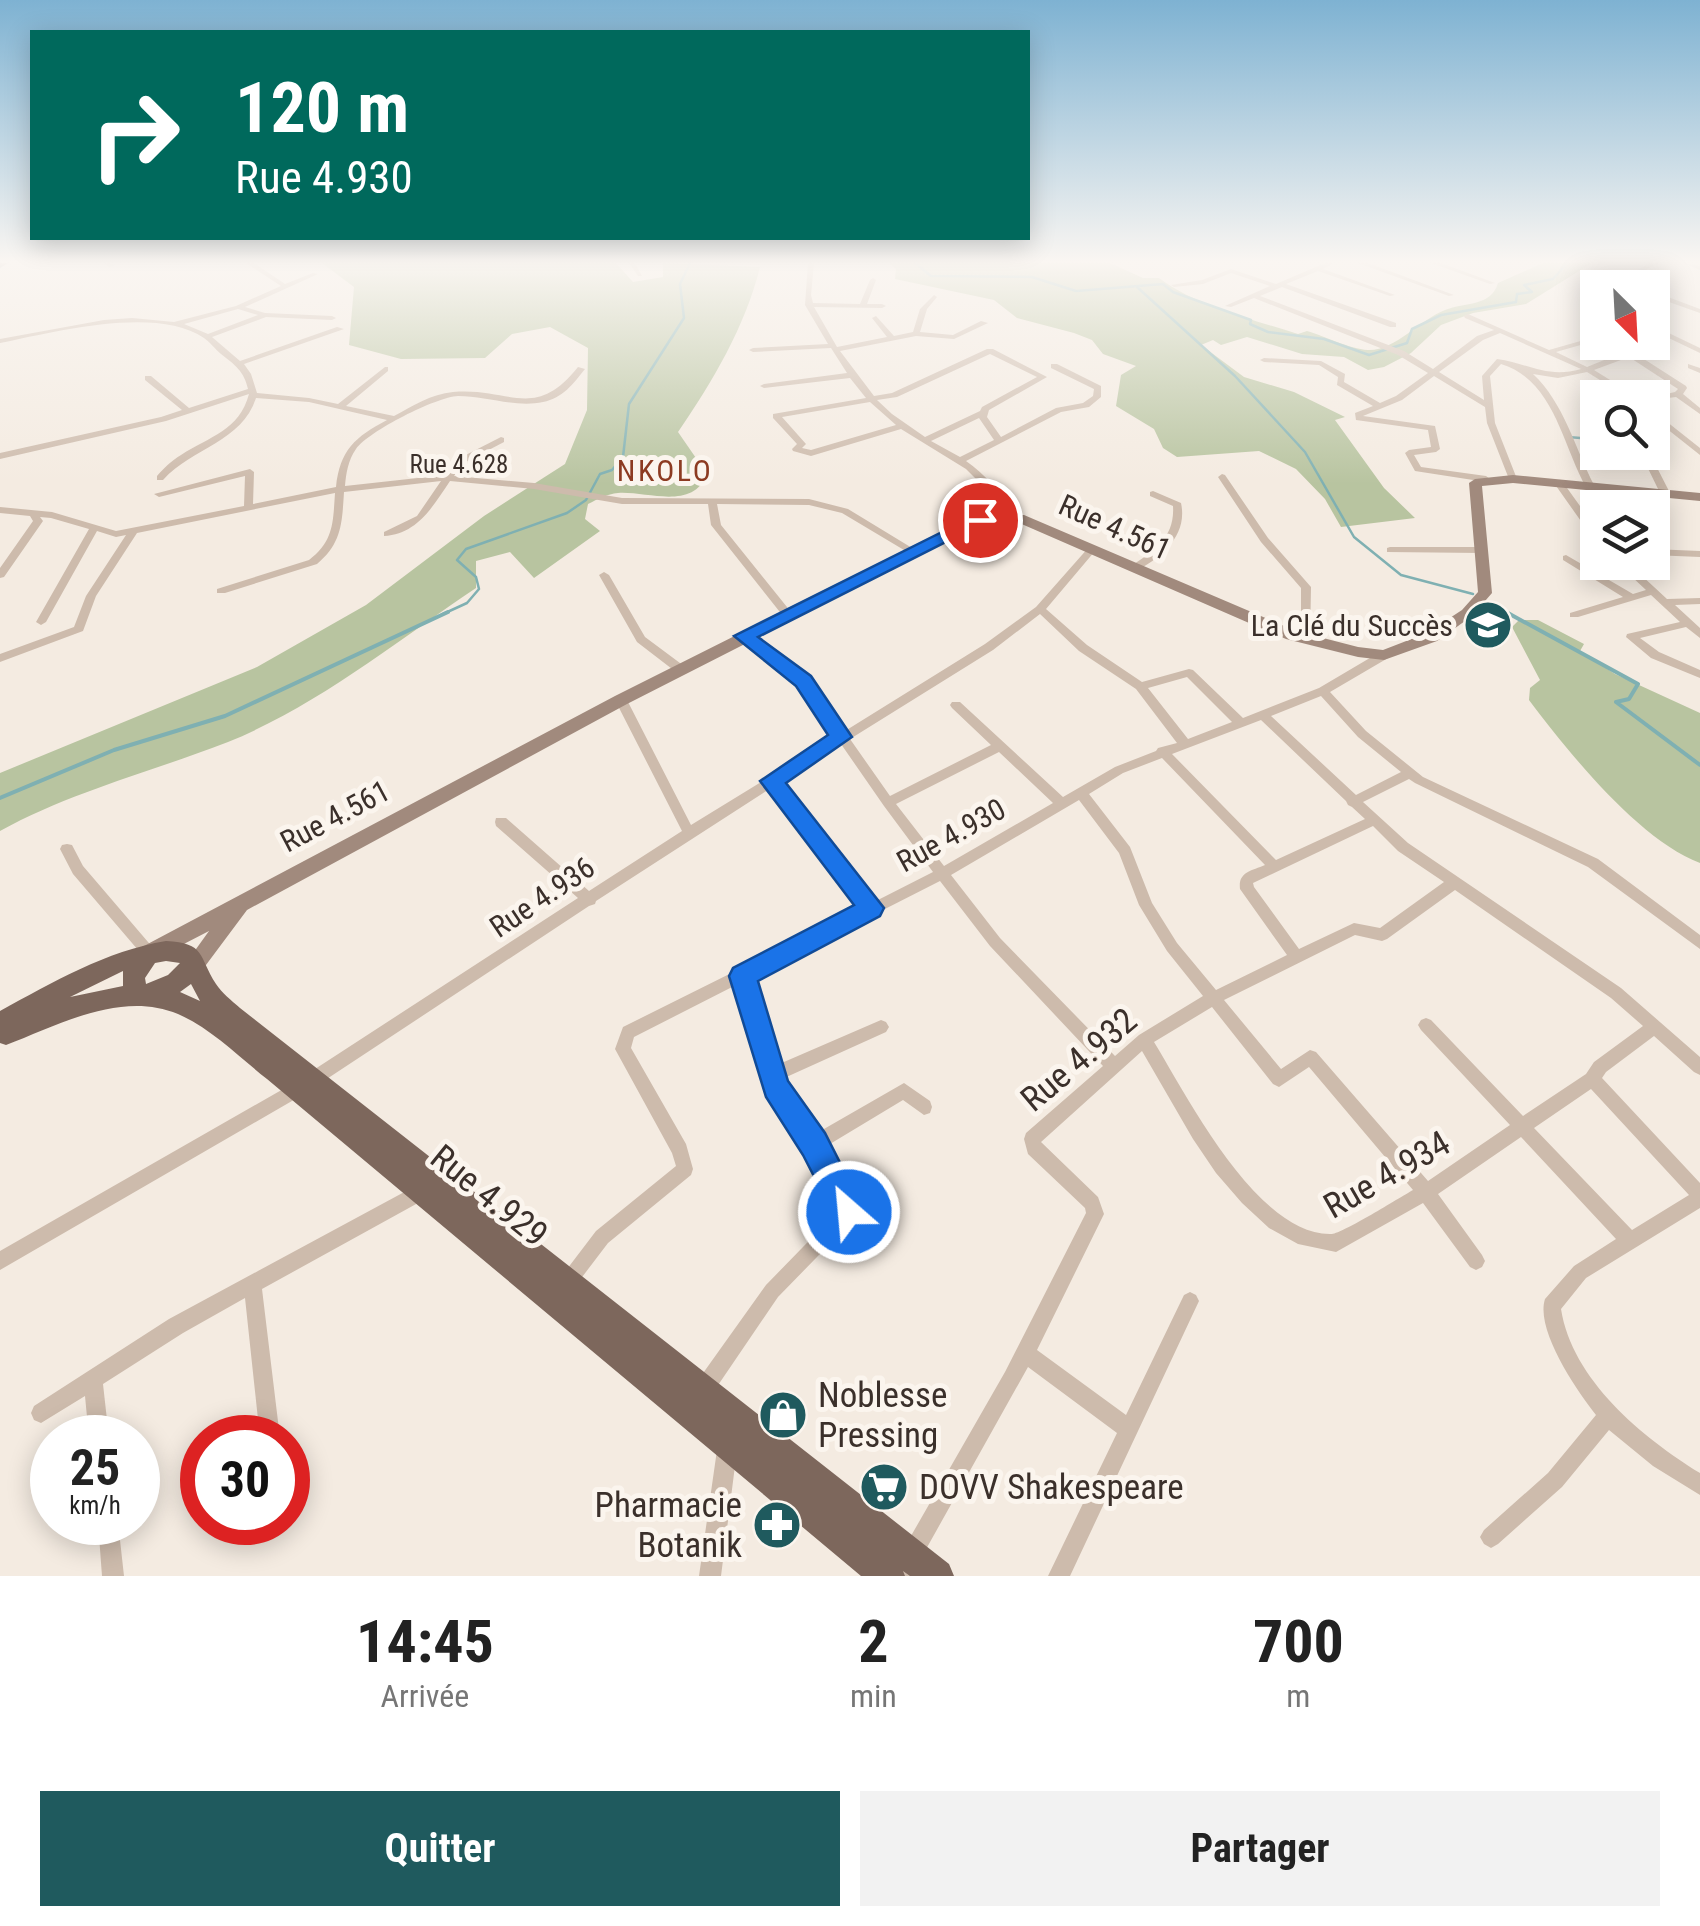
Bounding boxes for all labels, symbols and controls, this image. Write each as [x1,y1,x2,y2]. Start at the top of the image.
text: 120 m [235,67,409,149]
icon: right [70,70,200,200]
text: Rue 4.930 [235,151,413,204]
north arrow [1580,270,1670,360]
map controls [1580,270,1670,580]
button: search [1580,380,1670,470]
street label: Rue 4.628 [410,450,508,479]
district label: NKOLO [617,453,713,488]
pin [938,478,1023,563]
street label: Rue 4.561 [1054,487,1176,567]
button: layers [1580,490,1670,580]
icon: arrive [953,493,1008,548]
school or university icon: La Clé du Succès [1462,599,1514,651]
place label: La Clé du Succès [1251,608,1453,643]
street label: Rue 4.561 [274,773,396,859]
street label: Rue 4.930 [891,791,1011,879]
street label: Rue 4.936 [483,849,601,945]
street label: Rue 4.932 [1013,1000,1145,1120]
street label: Rue 4.934 [1317,1123,1457,1227]
street label: Rue 4.929 [422,1137,556,1255]
position arrow [797,1160,901,1264]
place label: Noblesse Pressing [818,1375,947,1456]
shop icon: Noblesse Pressing [757,1389,809,1441]
speed limit sign: 30 [180,1415,310,1545]
text: 25 [70,1439,120,1497]
supermarket icon: DOVV Shakespeare [858,1461,910,1513]
place label: DOVV Shakespeare [919,1467,1184,1508]
place label: Pharmacie Botanik [595,1485,742,1566]
text: km/h [69,1491,121,1520]
pharmacy icon: Pharmacie Botanik [751,1499,803,1551]
text: 14:45 [356,1606,494,1677]
text: 2 [858,1606,889,1677]
text: 700 [1253,1606,1344,1677]
text: Arrivée [381,1677,469,1715]
text: min [850,1677,897,1715]
text: m [1286,1677,1310,1715]
button: Quitter [40,1791,840,1906]
button: Partager [860,1791,1660,1906]

